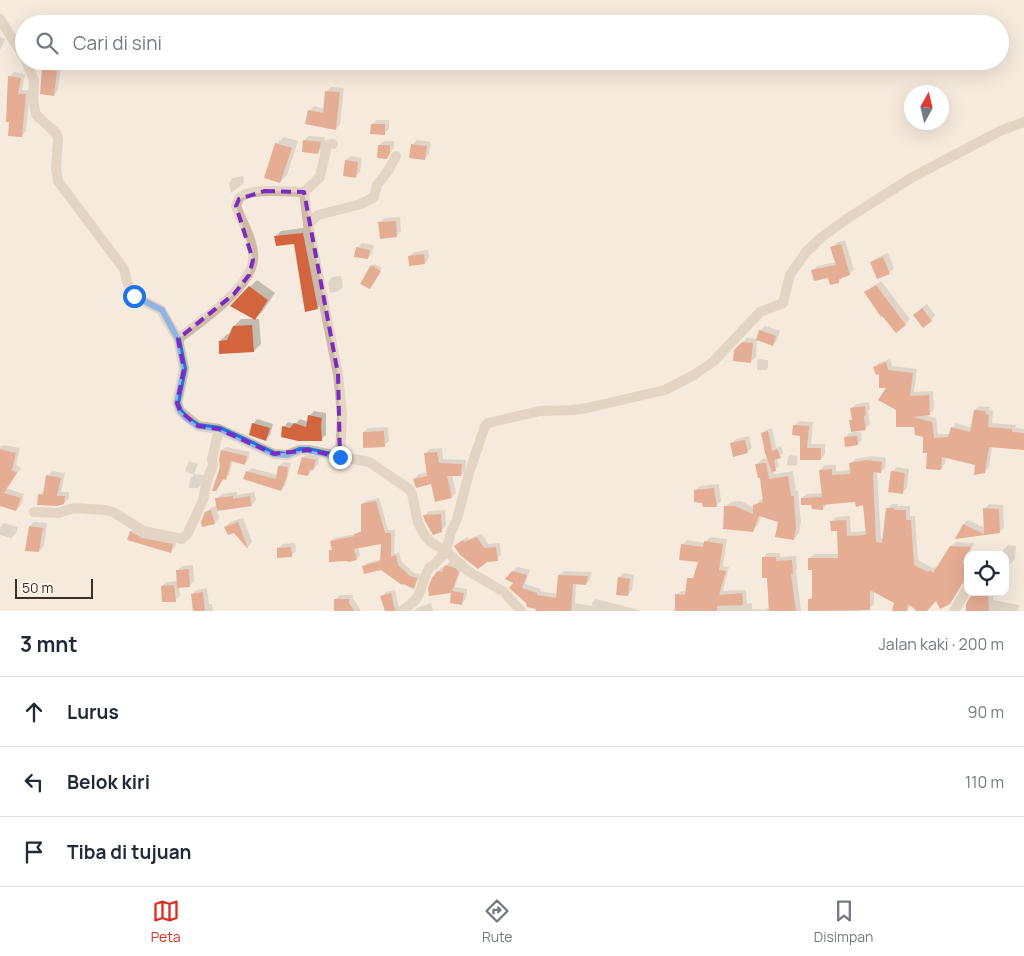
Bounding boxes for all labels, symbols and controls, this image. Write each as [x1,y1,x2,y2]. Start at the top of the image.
search box [15,15,1009,70]
icon: search [33,29,61,57]
text: Cari di sini [73,30,162,56]
north arrow [904,85,949,130]
route start [123,285,146,308]
route end [329,446,352,469]
map controls [964,551,1009,596]
button: locate [964,551,1009,596]
scale bar [15,576,92,599]
text: 50 m [22,578,53,597]
text: 3 mnt [20,630,78,658]
text: Jalan kaki · 200 m [878,633,1004,655]
icon: ahead [20,698,48,726]
text: Lurus [67,699,119,725]
text: 90 m [968,701,1004,723]
icon: left [20,768,48,796]
text: Belok kiri [67,769,150,795]
text: 110 m [965,771,1004,793]
icon: arrive [20,838,48,866]
text: Tiba di tujuan [67,839,191,865]
tab: Peta [151,897,181,946]
tab: Rute [482,897,513,946]
tab: Disimpan [814,897,873,946]

